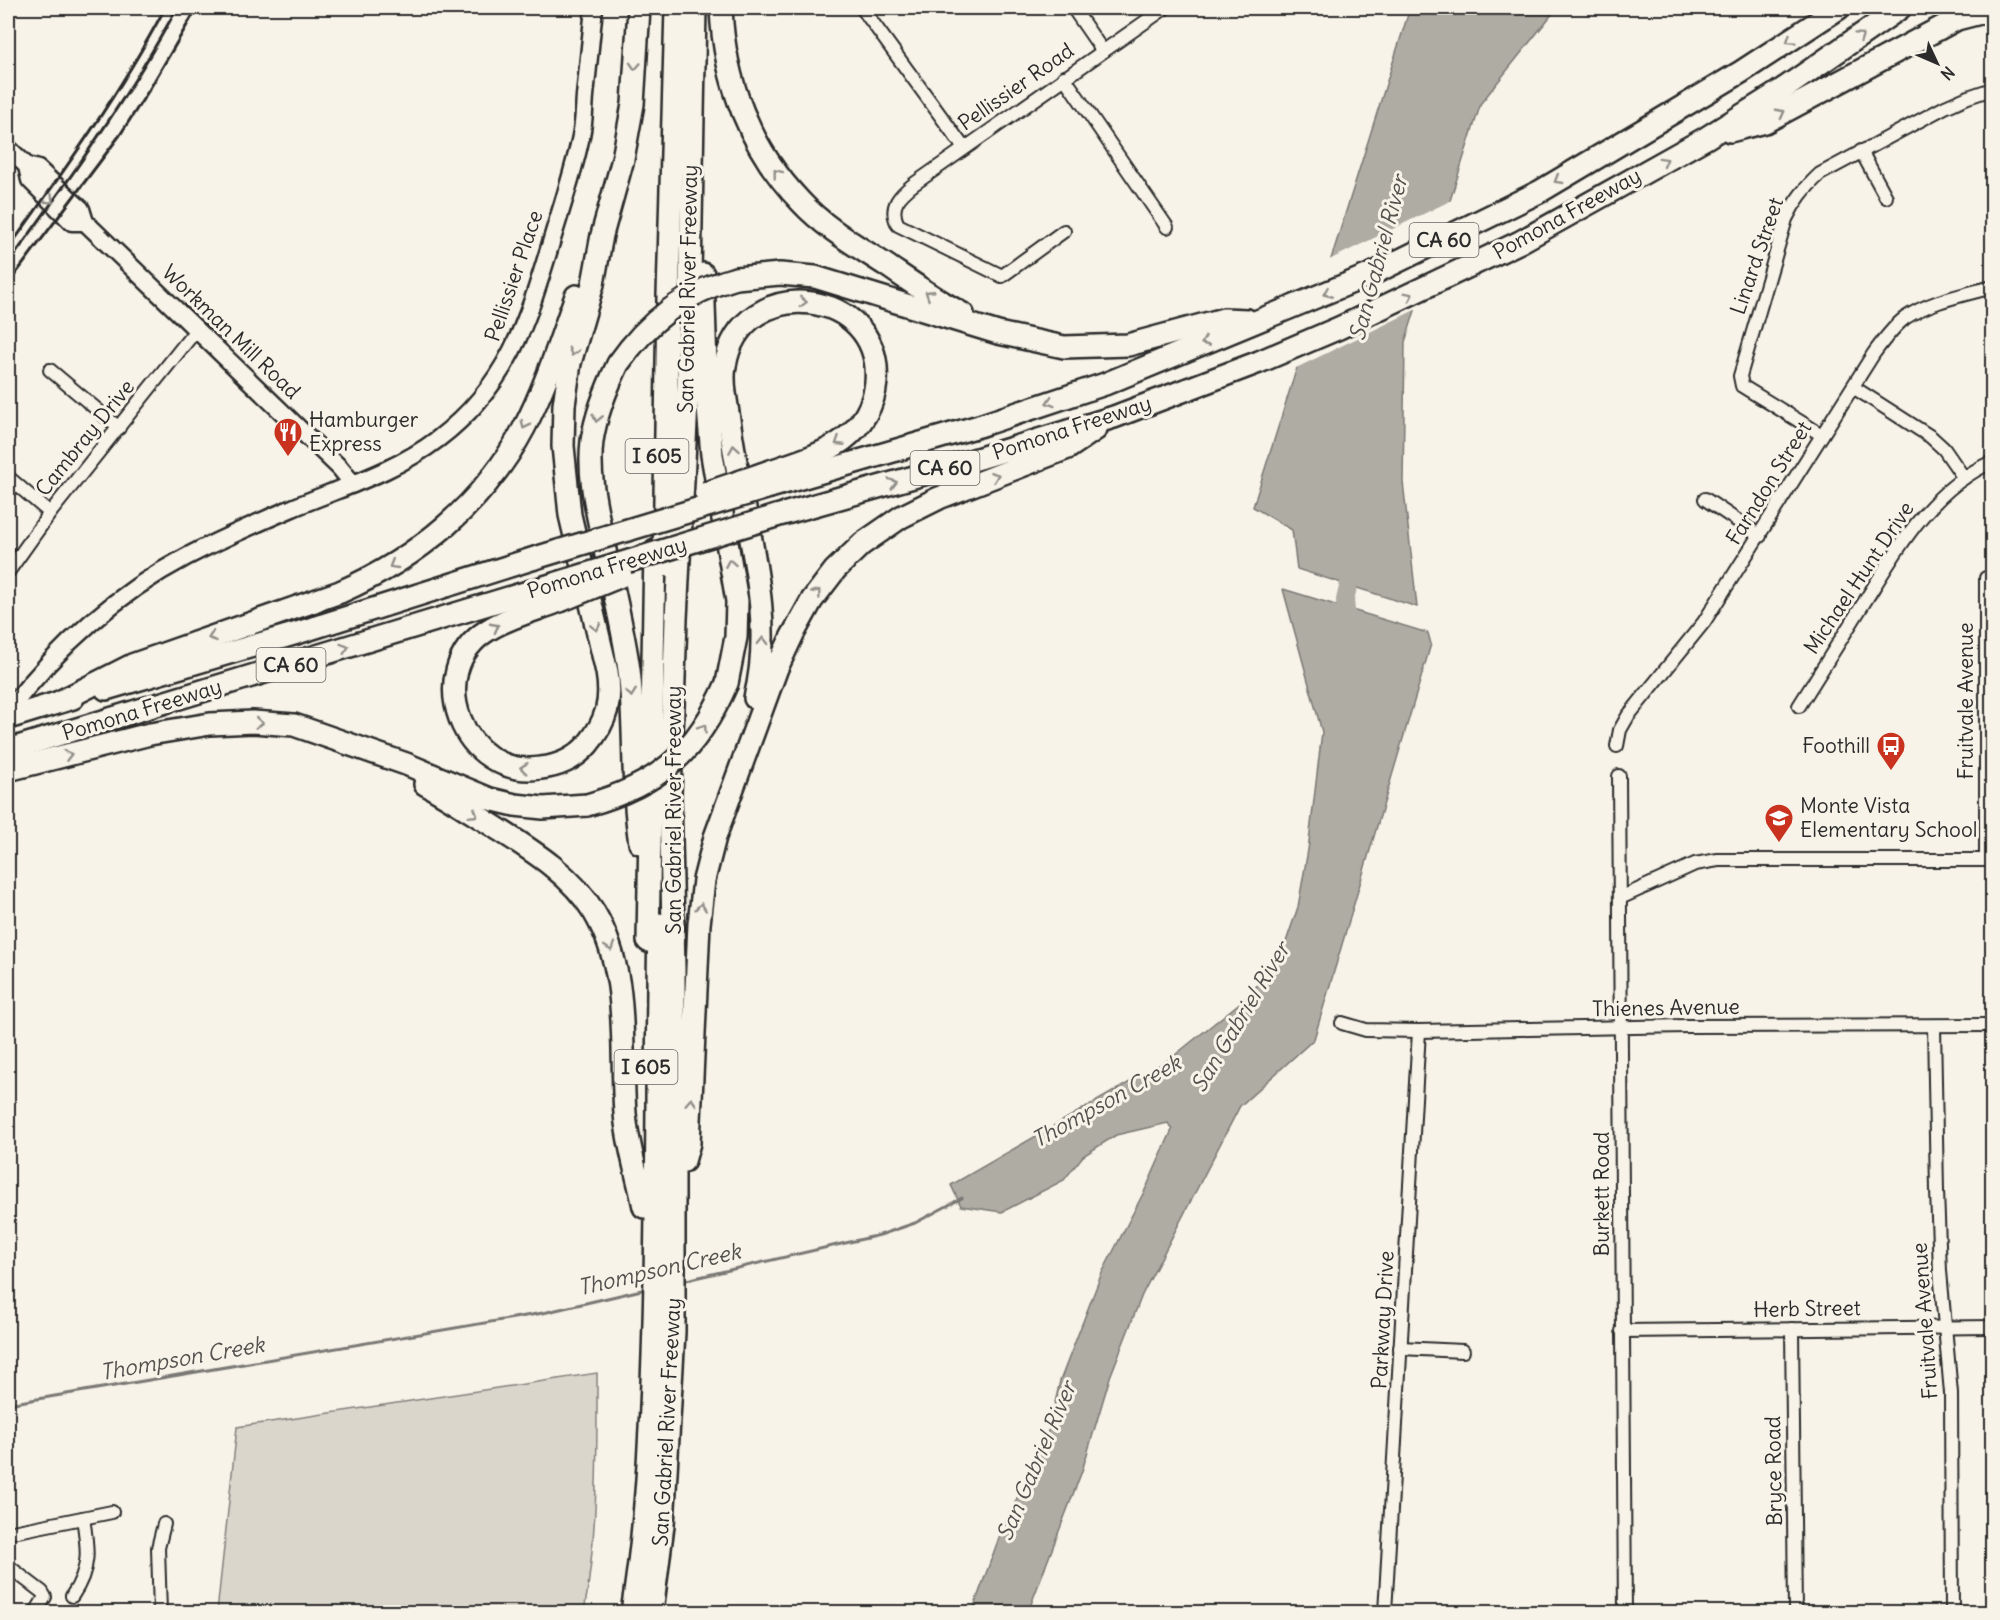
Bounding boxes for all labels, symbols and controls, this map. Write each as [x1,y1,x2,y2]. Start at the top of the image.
one-way arrow [1853,32,1864,43]
one-way arrow [1786,33,1797,44]
north arrow [1907,33,1967,93]
street label: Pellissier Road [953,37,1079,136]
one-way arrow [629,61,642,70]
text: N [1937,62,1959,84]
one-way arrow [1775,109,1786,120]
one-way arrow [1658,157,1668,169]
street label: Pomona Freeway [1488,162,1646,265]
street label: San Gabriel River Freeway [672,164,703,414]
one-way arrow [774,169,785,180]
water label: San Gabriel River [1343,169,1414,344]
one-way arrow [1554,173,1564,185]
one-way arrow [43,193,54,204]
street label: Linard Street [1724,194,1789,318]
street label: Pellissier Place [478,207,549,345]
road number: CA 60 [1410,223,1478,257]
street label: Workman Mill Road [156,259,306,405]
one-way arrow [1322,286,1333,298]
one-way arrow [925,289,935,301]
one-way arrow [1402,292,1413,304]
one-way arrow [799,296,808,309]
one-way arrow [1201,335,1212,347]
one-way arrow [568,347,580,357]
street label: Cambray Drive [29,374,140,502]
street label: Pomona Freeway [989,389,1155,466]
one-way arrow [1045,395,1056,408]
place label: Hamburger Express [309,406,419,457]
one-way arrow [591,413,604,423]
restaurant icon: Hamburger Express [272,416,304,458]
street label: Farndon Street [1720,416,1817,550]
one-way arrow [521,419,532,429]
one-way arrow [835,434,845,446]
road number: I 605 [626,439,688,473]
one-way arrow [728,444,740,453]
road number: CA 60 [910,451,980,485]
one-way arrow [989,471,999,484]
one-way arrow [887,478,898,490]
street label: Michael Hunt Drive [1798,496,1920,659]
street label: Pomona Freeway [524,530,690,605]
one-way arrow [389,558,399,569]
one-way arrow [725,558,737,568]
one-way arrow [810,589,821,600]
one-way arrow [589,622,602,632]
street label: Fruitvale Avenue [1952,622,1979,780]
one-way arrow [488,623,499,634]
one-way arrow [207,629,218,642]
one-way arrow [756,637,769,646]
one-way arrow [339,643,350,655]
road number: CA 60 [256,648,326,682]
street label: Pomona Freeway [59,672,225,747]
street label: San Gabriel River Freeway [660,686,687,934]
one-way arrow [624,688,637,697]
one-way arrow [255,716,264,729]
one-way arrow [696,724,707,735]
bus stop icon: Foothill [1875,730,1907,772]
place label: Foothill [1802,732,1870,759]
one-way arrow [63,749,73,762]
one-way arrow [520,762,529,775]
place label: Monte Vista Elementary School [1800,792,1977,843]
school or university icon: Monte Vista Elementary School [1763,802,1795,844]
one-way arrow [467,807,478,818]
one-way arrow [694,903,707,912]
water label: San Gabriel River [1184,934,1297,1097]
one-way arrow [603,941,615,952]
street label: Thienes Avenue [1592,993,1740,1022]
water label: Thompson Creek [1026,1048,1187,1154]
road number: I 605 [614,1050,678,1084]
one-way arrow [684,1097,697,1106]
street label: Burkett Road [1588,1132,1615,1256]
water label: Thompson Creek [575,1236,745,1301]
street label: Fruitvale Avenue [1906,1242,1943,1400]
street label: Parkway Drive [1365,1250,1400,1390]
street label: Herb Street [1753,1294,1861,1323]
street label: San Gabriel River Freeway [647,1297,686,1547]
water label: Thompson Creek [98,1329,268,1386]
water label: San Gabriel River [990,1375,1083,1545]
street label: Bryce Road [1759,1416,1788,1526]

